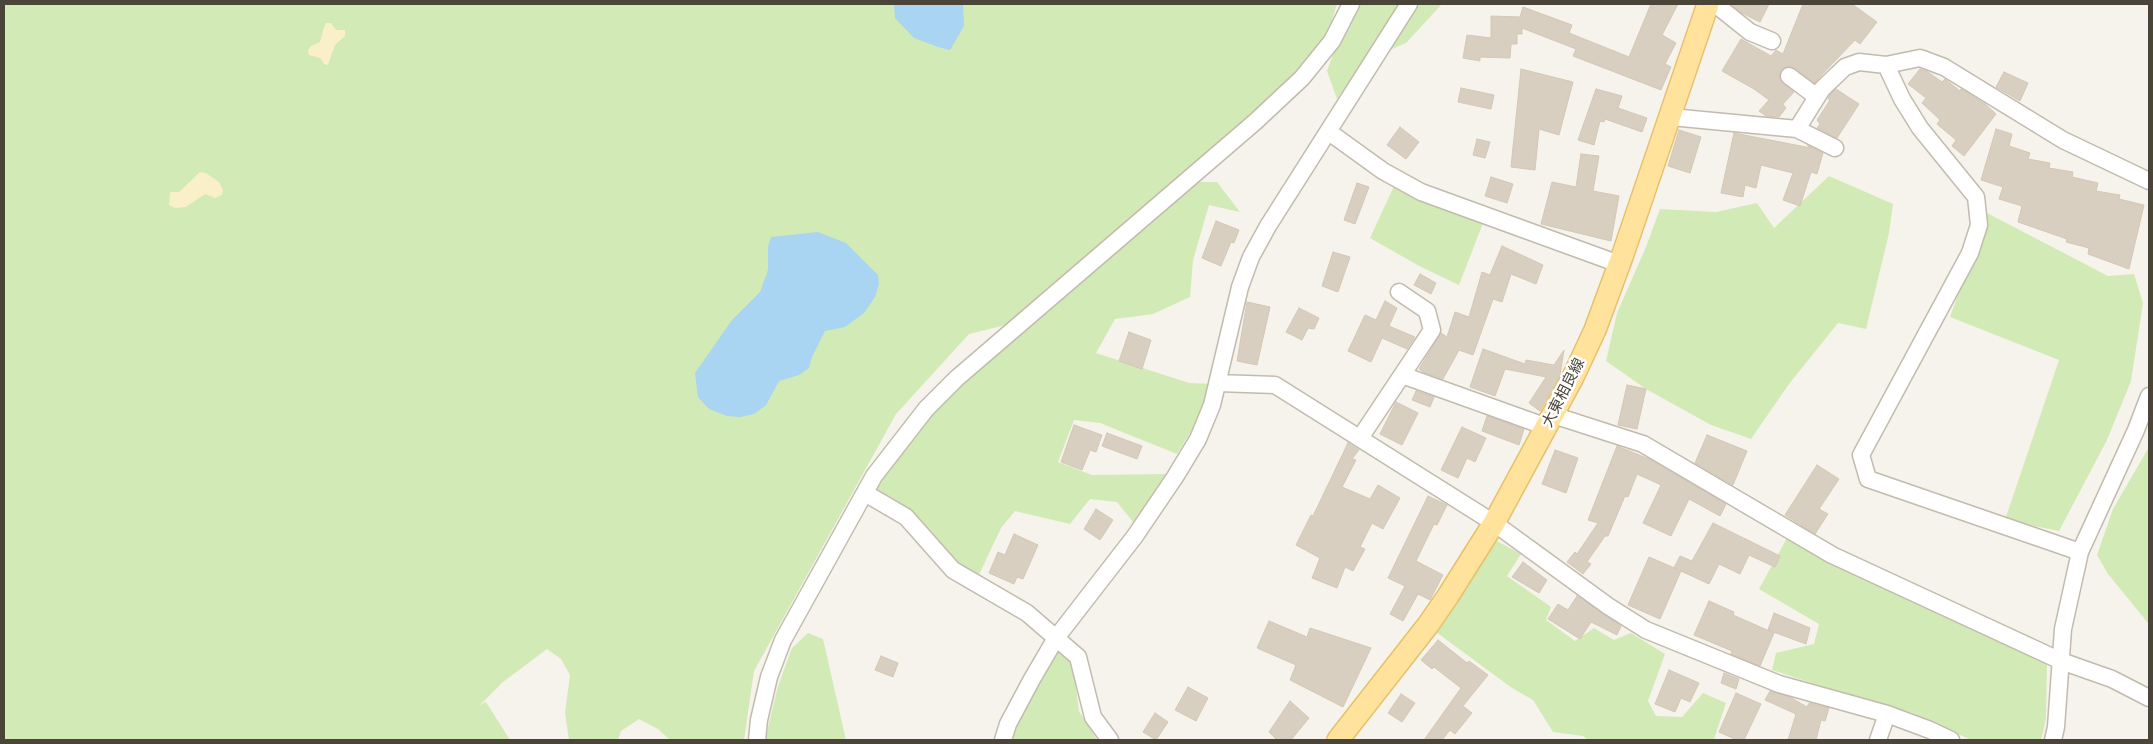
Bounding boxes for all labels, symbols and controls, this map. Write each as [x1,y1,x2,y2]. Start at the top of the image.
street label: 大東相良線 [1539,356,1589,430]

